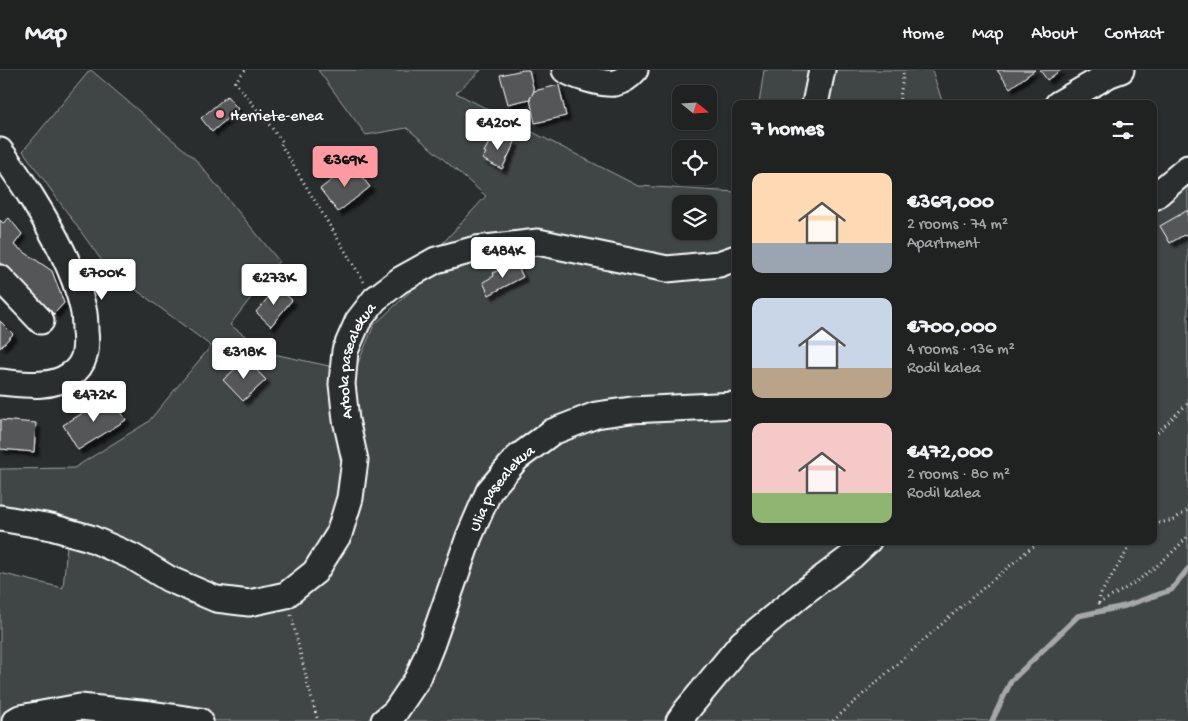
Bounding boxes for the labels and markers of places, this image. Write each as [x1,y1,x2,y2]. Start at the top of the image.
marker: Herriete-enea [214,108,226,120]
place label: Herriete-enea [230,108,324,127]
pin: €420K [463,108,533,151]
pin: €369K [310,146,380,188]
pin: €484K [468,236,538,279]
pin: €700K [67,258,137,301]
pin: €273K [239,264,309,306]
pin: €318K [209,338,279,380]
pin: €472K [59,380,129,423]

